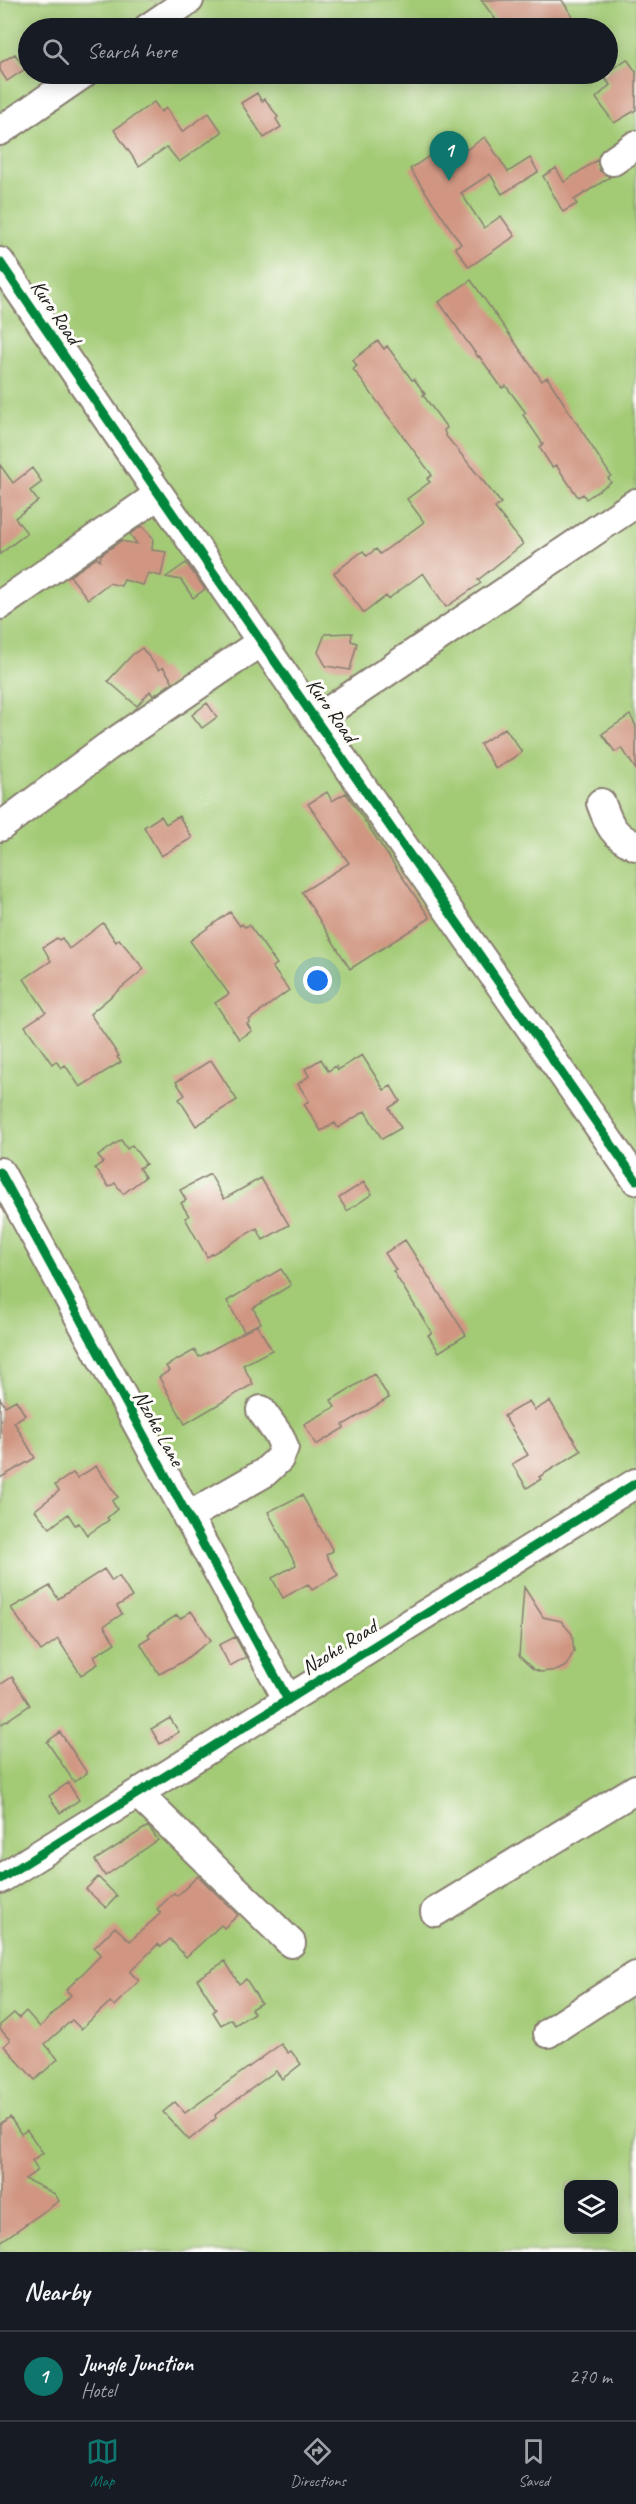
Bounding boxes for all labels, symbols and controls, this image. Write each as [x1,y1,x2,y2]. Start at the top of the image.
search box [18,18,618,84]
icon: search [39,35,72,68]
text: Search here [87,37,177,65]
pin: 1 [430,132,468,181]
street label: Kuro Road [25,275,89,352]
street label: Kuro Road [301,673,366,750]
your location [303,966,332,995]
street label: Nzohe Lane [128,1386,191,1472]
street label: Nzohe Road [296,1612,384,1680]
map controls [564,2180,618,2234]
button: layers [564,2180,618,2234]
text: Nearby [24,2275,89,2308]
text: Jungle Junction [81,2350,193,2378]
text: 1 [39,2364,48,2389]
text: 270 m [569,2364,612,2389]
text: Hotel [81,2378,116,2403]
tab: Map [86,2435,119,2491]
tab: Directions [290,2435,346,2491]
tab: Saved [517,2435,550,2491]

